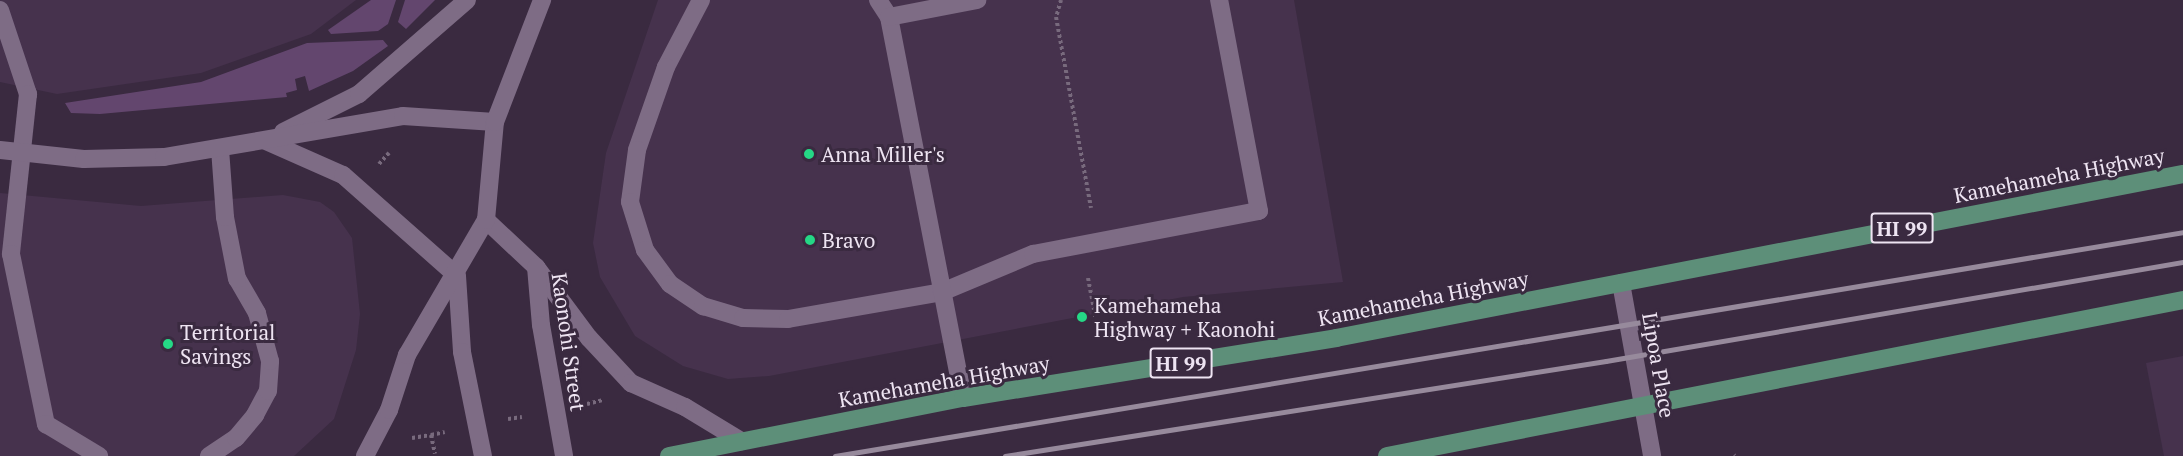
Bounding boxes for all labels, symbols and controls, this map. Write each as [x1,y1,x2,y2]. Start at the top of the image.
place label: Anna Miller's [821,141,945,167]
street label: Kamehameha Highway [1952,142,2166,208]
marker: Anna Miller's [802,147,816,161]
road number: HI 99 [1870,211,1934,245]
place label: Bravo [822,227,875,253]
marker: Bravo [803,233,817,247]
street label: Kamehameha Highway [1316,265,1530,331]
street label: Kaonohi Street [547,271,591,413]
place label: Kamehameha Highway + Kaonohi [1094,292,1275,342]
marker: Kamehameha Highway + Kaonohi [1075,310,1089,324]
street label: Lipoa Place [1637,310,1681,420]
place label: Territorial Savings [180,319,275,369]
marker: Territorial Savings [161,337,175,351]
road number: HI 99 [1150,346,1212,380]
street label: Kamehameha Highway [836,350,1052,412]

